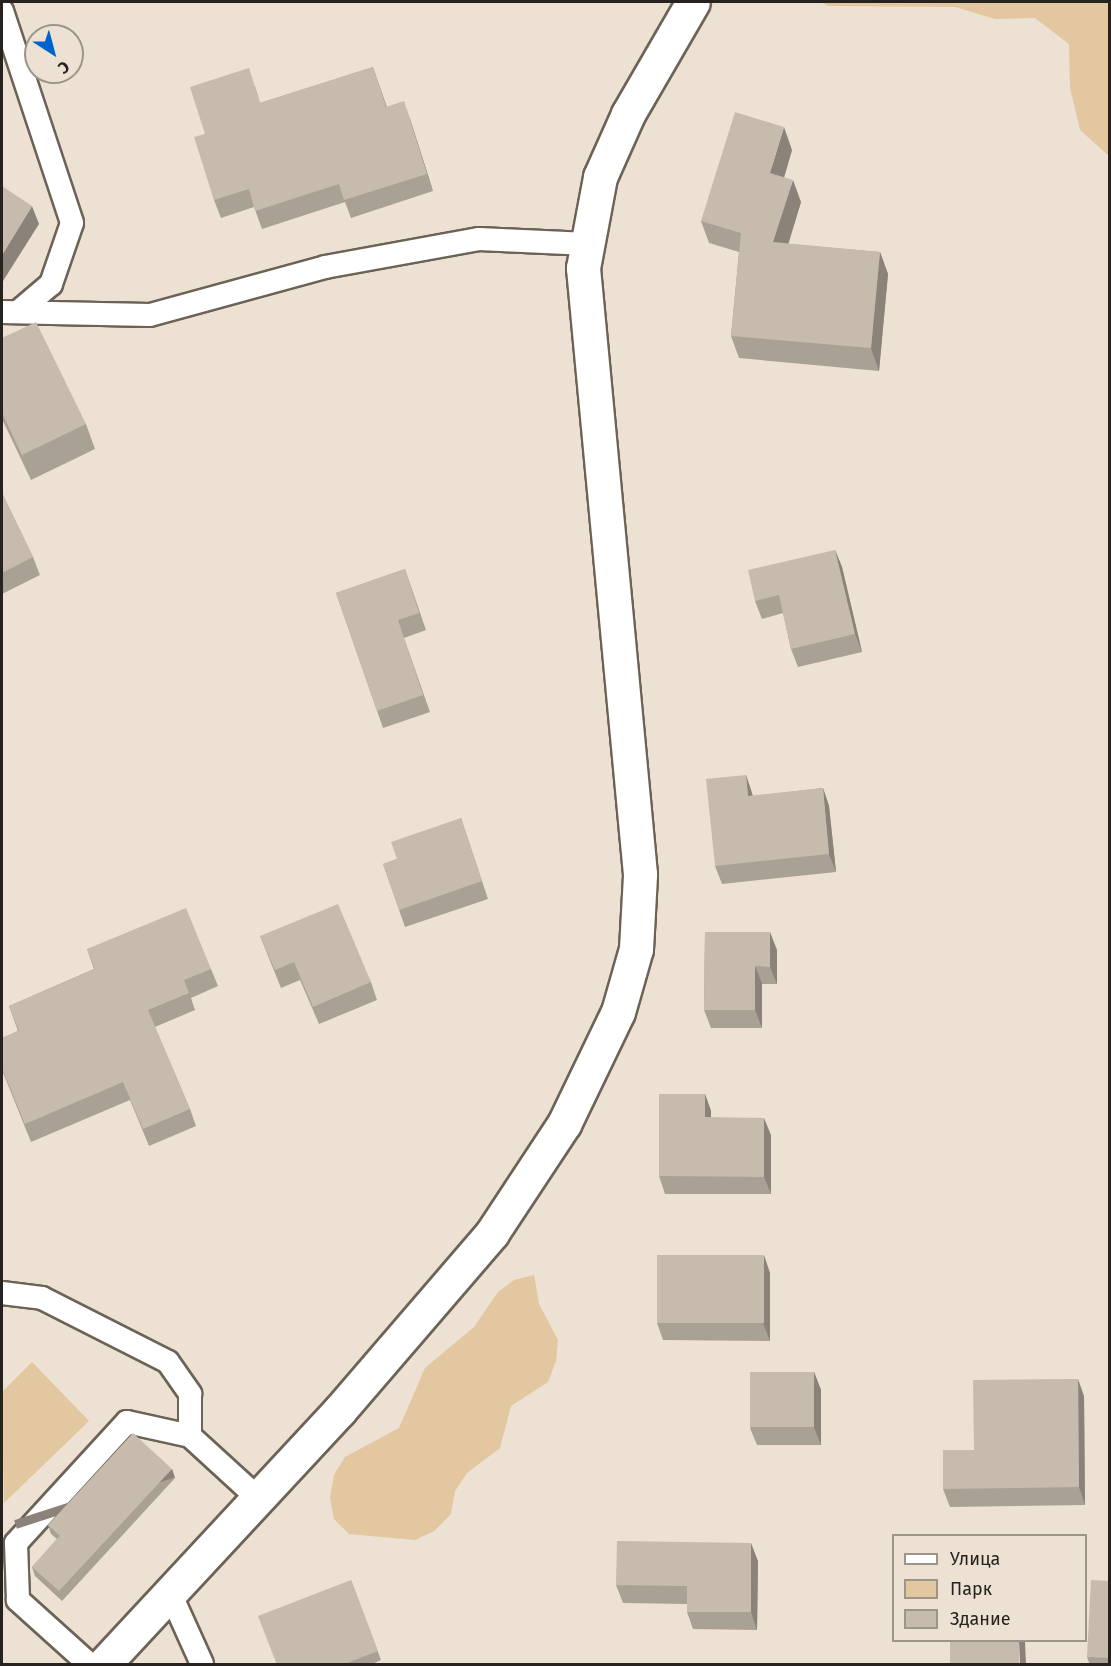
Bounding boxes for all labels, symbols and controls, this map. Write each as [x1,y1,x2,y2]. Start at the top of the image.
north arrow [24,24,84,84]
text: С [54,57,73,78]
legend [892,1534,1087,1642]
text: Улица [950,1548,1000,1570]
text: Парк [950,1578,992,1600]
text: Здание [950,1608,1011,1630]

